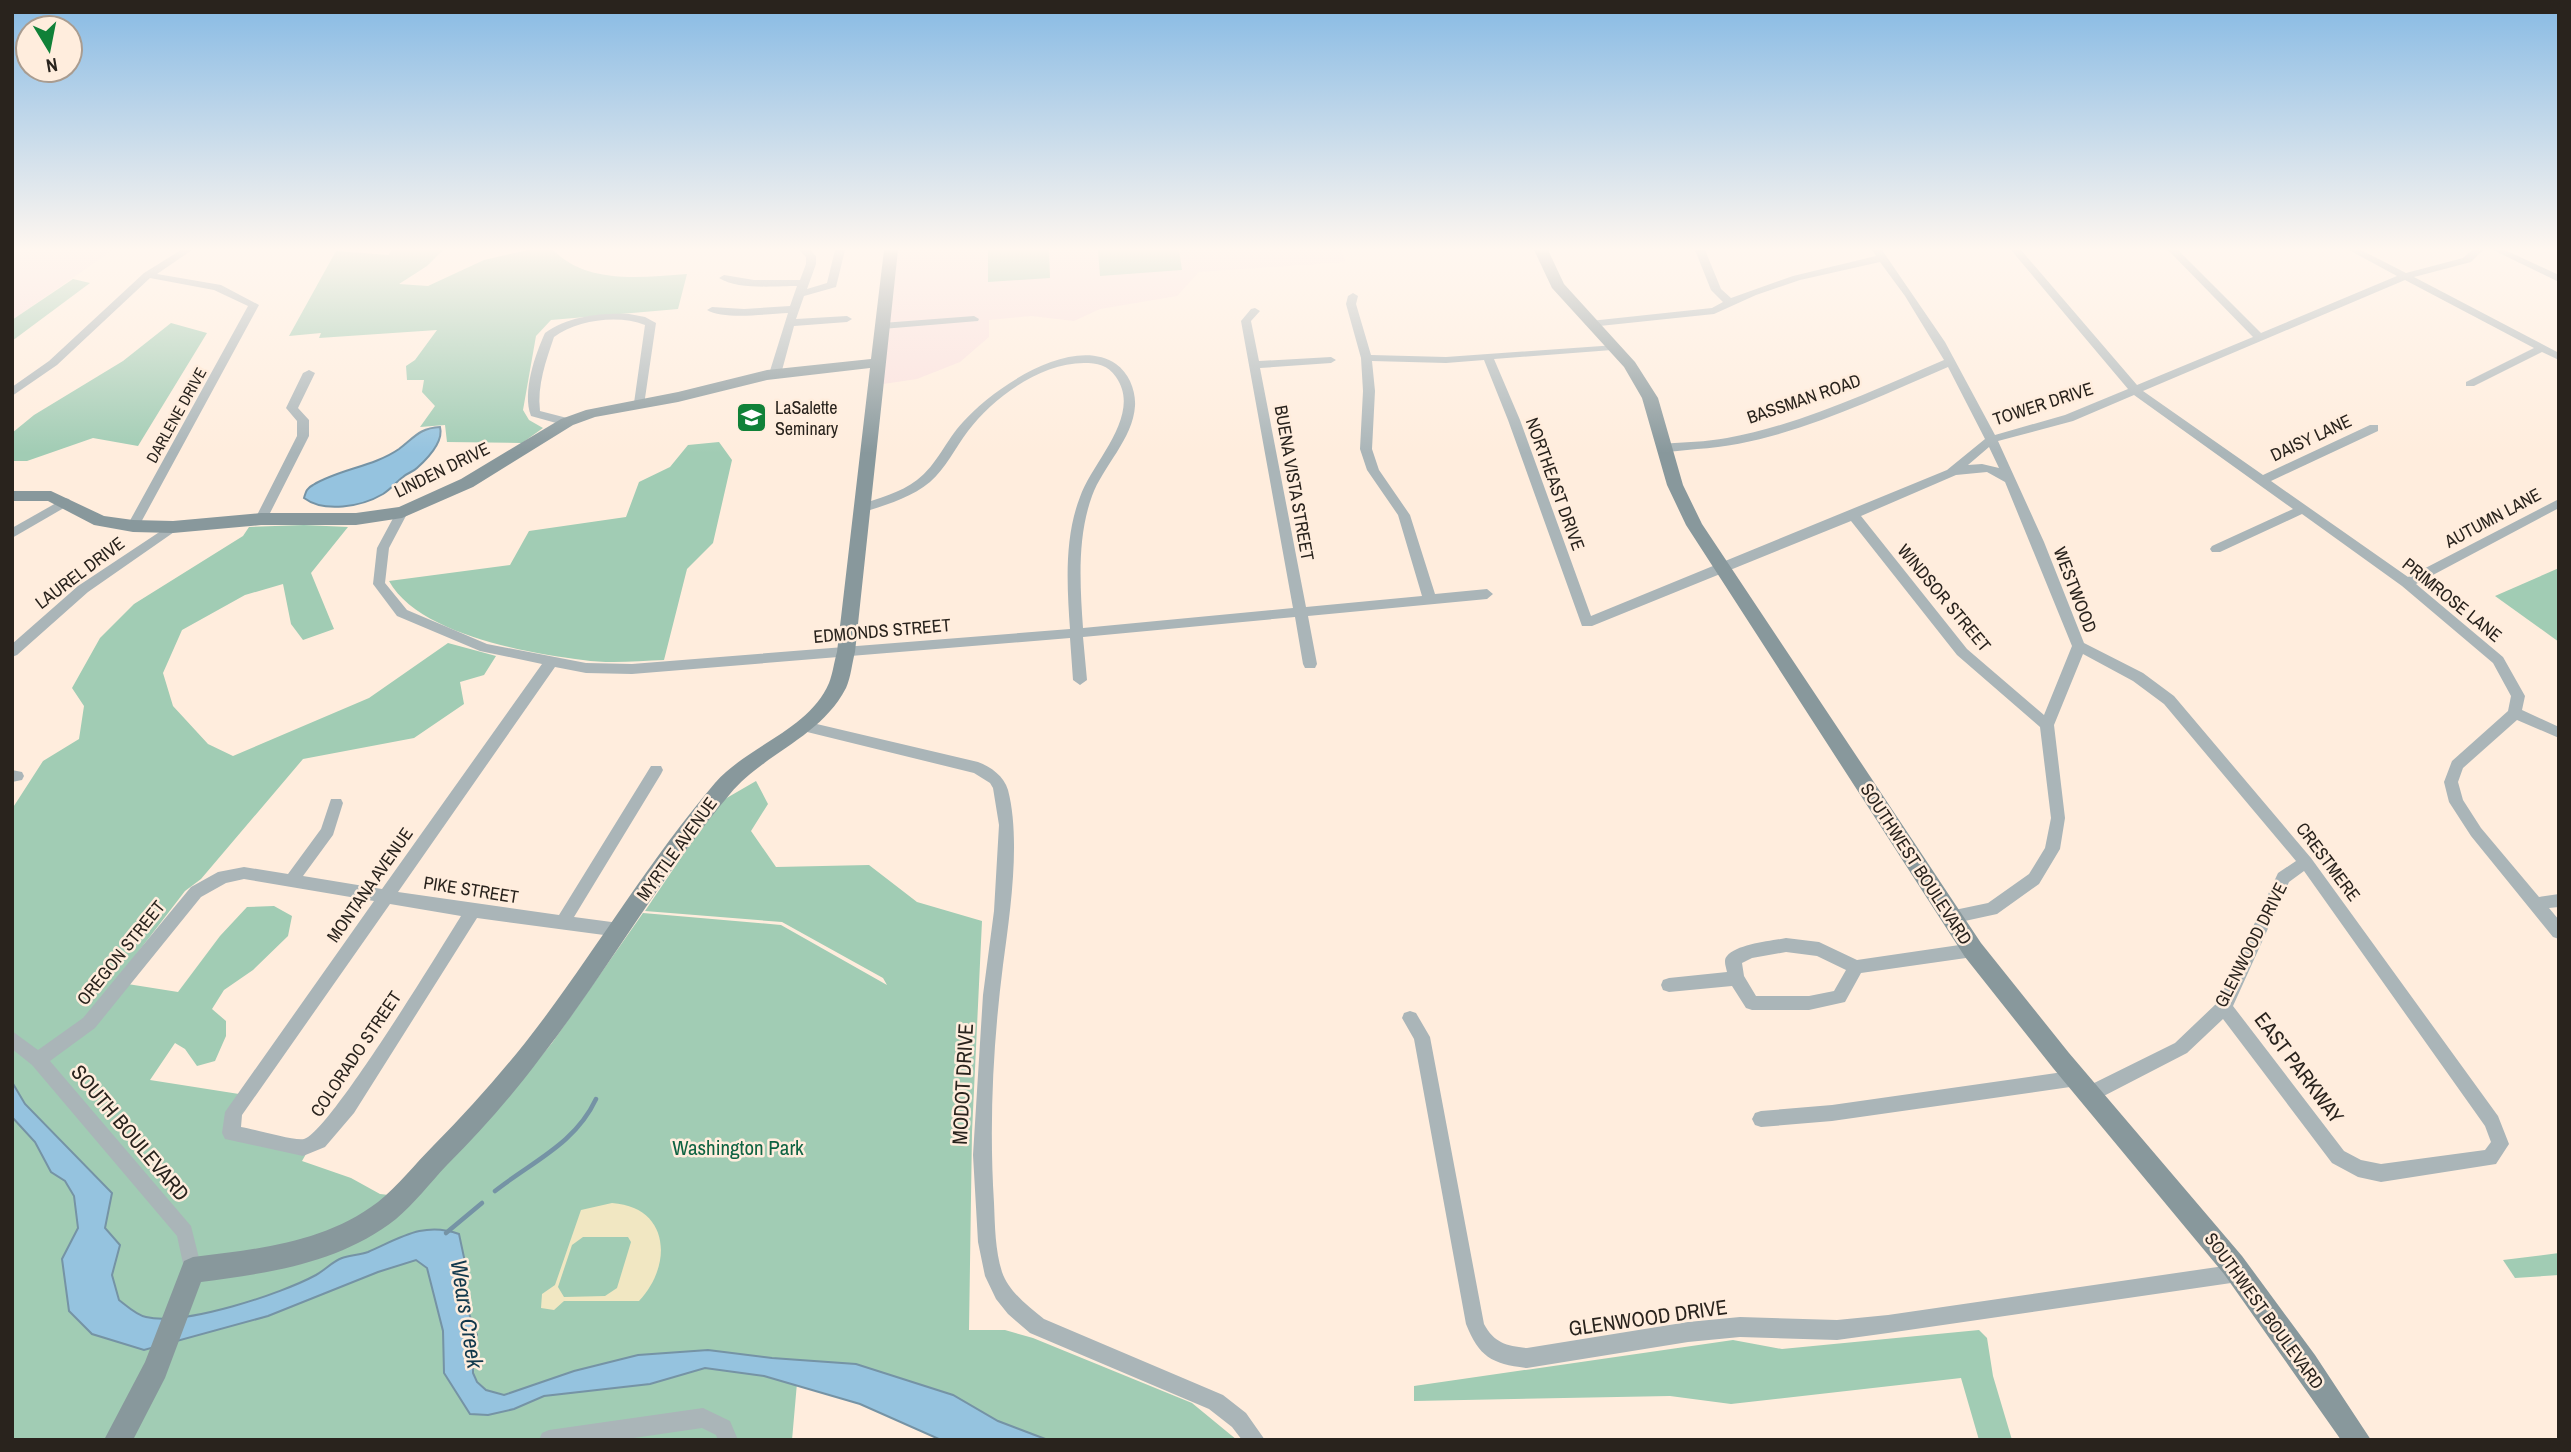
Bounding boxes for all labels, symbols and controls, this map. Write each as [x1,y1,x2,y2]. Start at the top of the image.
north arrow [14,14,84,84]
text: N [44,52,60,80]
street label: DARLENE DRIVE [141,363,211,467]
street label: BASSMAN ROAD [1744,367,1864,430]
street label: TOWER DRIVE [1990,376,2096,431]
place label: LaSalette Seminary [775,395,839,441]
school or university icon: LaSalette Seminary [735,401,769,435]
street label: BUENA VISTA STREET [1269,403,1320,563]
street label: DAISY LANE [2266,408,2355,467]
street label: NORTHEAST DRIVE [1520,414,1591,554]
street label: LINDEN DRIVE [390,436,494,503]
street label: AUTUMN LANE [2439,482,2545,554]
street label: LAUREL DRIVE [30,531,130,615]
street label: WINDSOR STREET [1892,538,1997,657]
street label: WESTWOOD [2048,543,2103,636]
street label: PRIMROSE LANE [2397,552,2507,648]
street label: EDMONDS STREET [812,612,952,649]
street label: SOUTHWEST BOULEVARD [1855,778,1978,949]
street label: MYRTLE AVENUE [630,792,723,906]
street label: CRESTMERE [2291,817,2366,906]
street label: MONTANA AVENUE [321,822,418,947]
street label: PIKE STREET [422,870,520,909]
street label: GLENWOOD DRIVE [2208,878,2293,1011]
street label: OREGON STREET [71,895,171,1010]
street label: COLORADO STREET [304,986,407,1122]
street label: EAST PARKWAY [2248,1006,2351,1130]
street label: MODOT DRIVE [945,1023,980,1145]
street label: SOUTH BOULEVARD [65,1058,196,1207]
park label: Washington Park [672,1133,804,1162]
street label: SOUTHWEST BOULEVARD [2199,1227,2330,1394]
water label: Wears Creek [444,1257,492,1372]
street label: GLENWOOD DRIVE [1567,1292,1729,1343]

